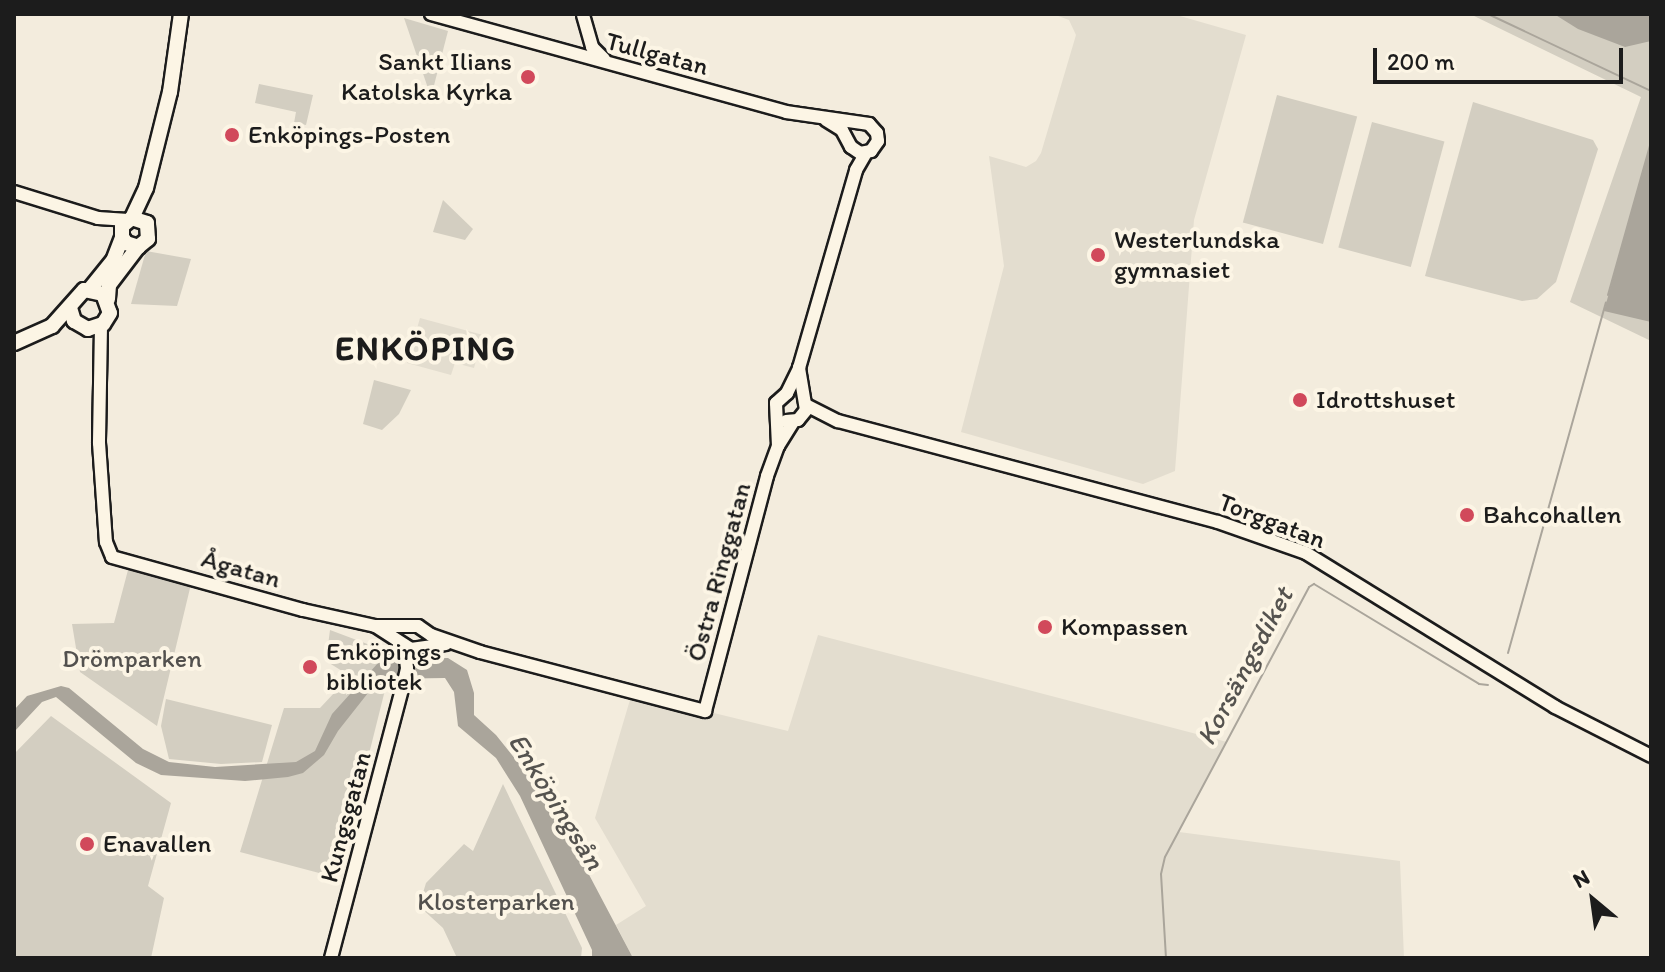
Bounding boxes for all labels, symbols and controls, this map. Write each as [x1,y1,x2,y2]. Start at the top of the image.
street label: Tullgatan [602,25,712,83]
scale bar [1377,32,1627,82]
place label: Sankt Ilians Katolska Kyrka [342,46,512,108]
text: 200 m [1387,47,1455,76]
marker: Sankt Ilians Katolska Kyrka [519,68,537,86]
place label: Enköpings-Posten [248,119,451,151]
marker: Enköpings-Posten [223,126,241,144]
place label: Westerlundska gymnasiet [1114,224,1280,286]
marker: Westerlundska gymnasiet [1089,246,1107,264]
district label: ENKÖPING [337,329,515,369]
place label: Idrottshuset [1316,384,1455,416]
marker: Idrottshuset [1291,391,1309,409]
street label: Östra Ringgatan [680,479,758,665]
street label: Torggatan [1214,486,1330,556]
place label: Bahcohallen [1483,499,1622,531]
marker: Bahcohallen [1458,506,1476,524]
street label: Ågatan [198,543,284,595]
water label: Korsängsdiket [1188,581,1300,751]
place label: Kompassen [1061,611,1188,643]
marker: Kompassen [1036,618,1054,636]
place label: Enköpings bibliotek [326,636,441,698]
park label: Drömparken [62,643,202,675]
marker: Enköpings bibliotek [301,658,319,676]
water label: Enköpingsån [502,726,612,876]
street label: Kungsgatan [314,748,378,886]
place label: Enavallen [103,828,211,860]
marker: Enavallen [78,835,96,853]
north arrow [1553,860,1633,940]
text: N [1568,863,1594,894]
park label: Klosterparken [417,886,575,918]

